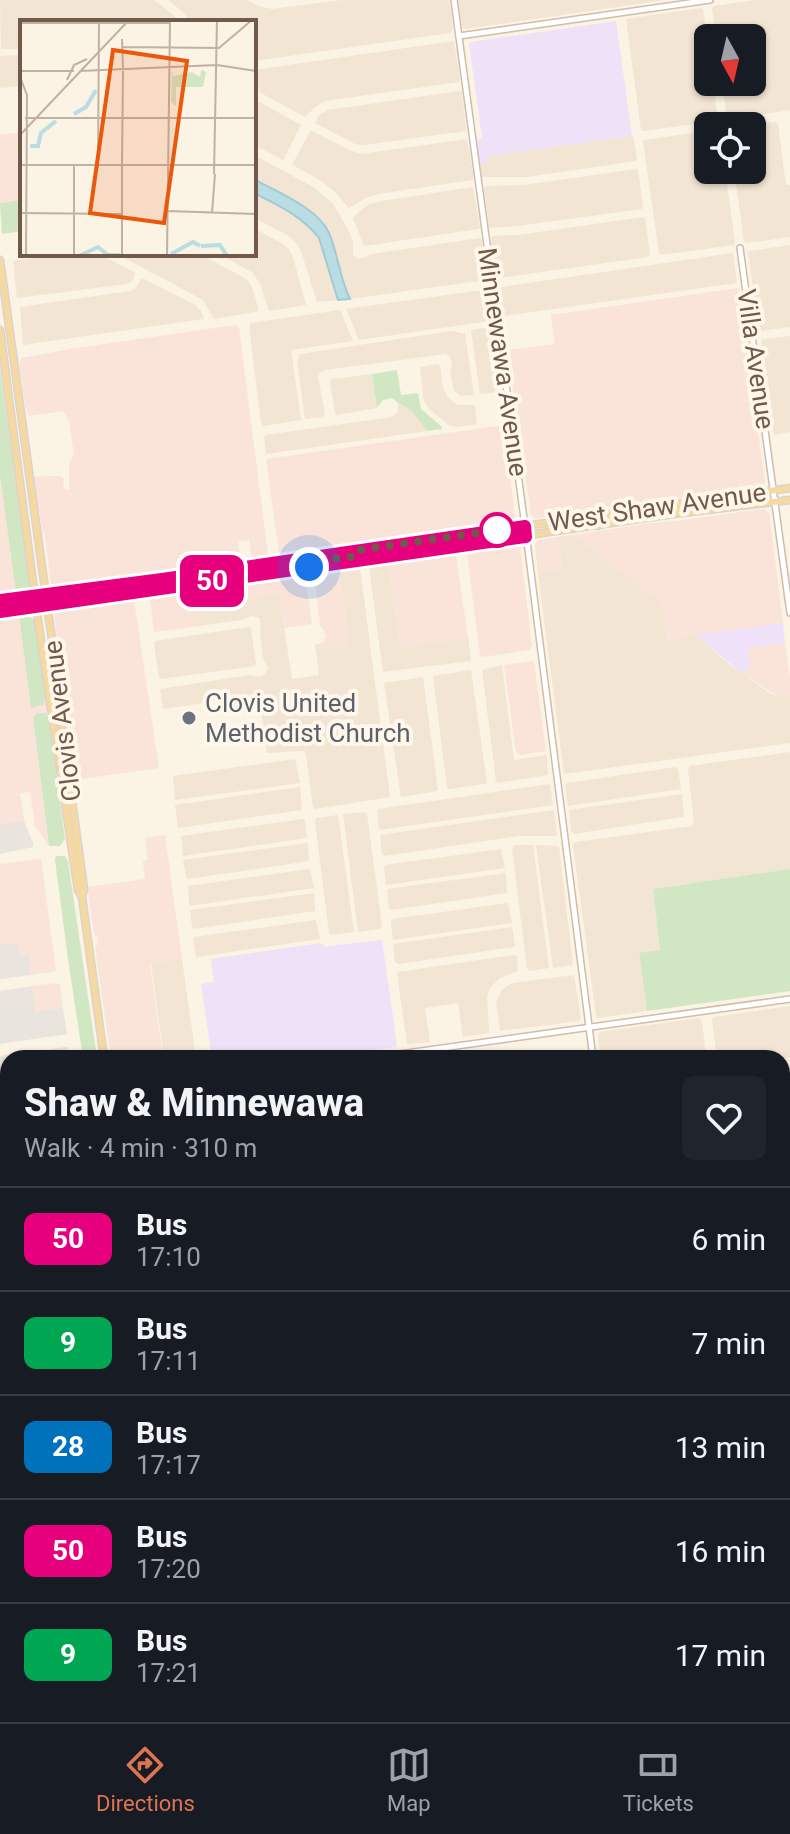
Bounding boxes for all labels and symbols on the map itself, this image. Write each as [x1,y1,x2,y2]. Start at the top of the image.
inset map [20,20,256,256]
north arrow [694,24,766,96]
street label: Minnewawa Avenue [472,246,534,478]
street label: Villa Avenue [731,287,781,431]
street label: West Shaw Avenue [546,477,768,537]
unlabelled marker [480,513,514,547]
your location [289,547,329,587]
line badge: 50 [176,555,248,607]
street label: Clovis Avenue [37,639,87,803]
place label: Clovis United Methodist Church [205,688,411,748]
marker: Clovis United Methodist Church [180,709,198,727]

